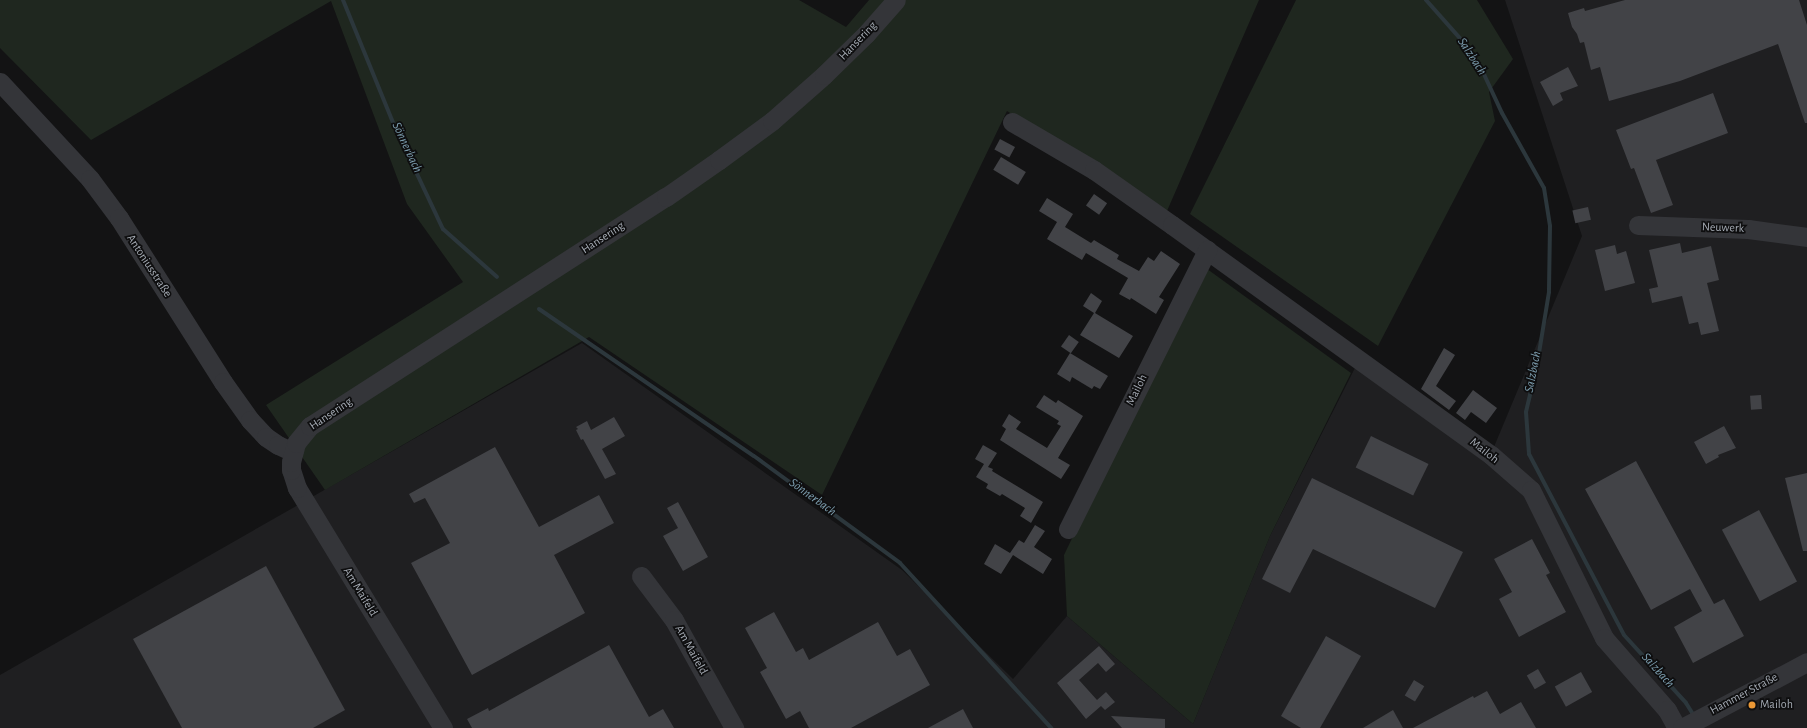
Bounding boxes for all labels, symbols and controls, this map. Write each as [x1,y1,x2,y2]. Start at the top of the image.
street label: Hansering [836,19,880,63]
water label: Salzbach [1453,35,1489,79]
water label: Sönnerbach [387,120,425,176]
street label: Hansering [579,219,627,257]
street label: Neuwerk [1702,220,1744,236]
street label: Antoniusstraße [123,232,175,300]
water label: Salzbach [1522,350,1546,394]
street label: Mailoh [1123,372,1151,408]
street label: Hansering [307,395,355,433]
street label: Mailoh [1467,435,1501,467]
water label: Sönnerbach [786,476,838,520]
street label: Am Maifeld [340,565,380,619]
street label: Am Maifeld [672,623,710,677]
water label: Salzbach [1637,650,1677,692]
street label: Hammer Straße [1708,670,1780,718]
place label: Mailoh [1760,698,1793,712]
marker: Mailoh [1747,700,1757,710]

